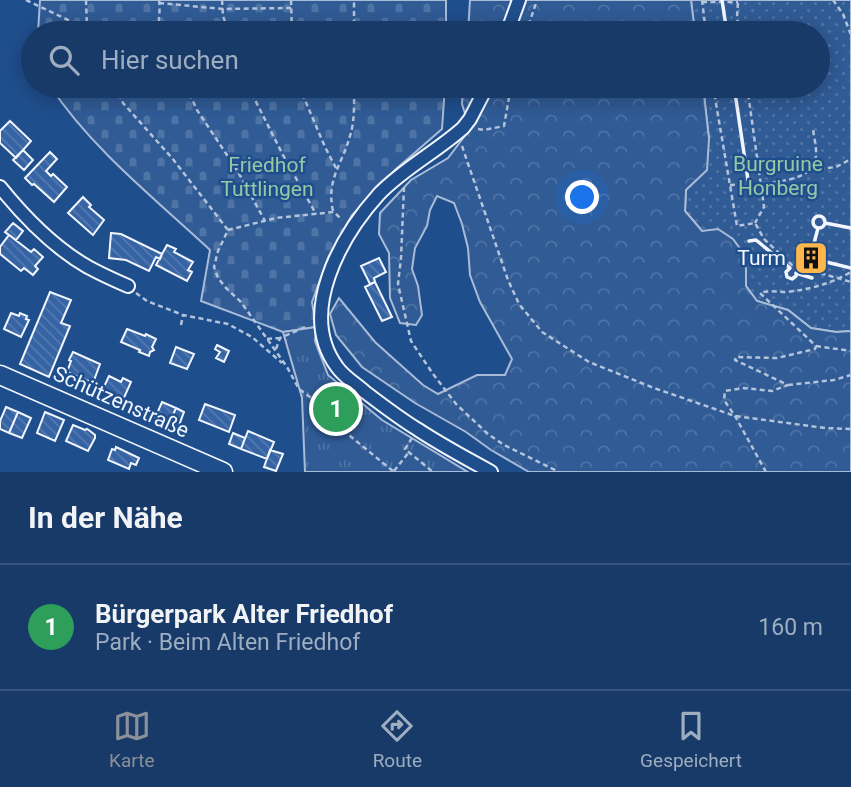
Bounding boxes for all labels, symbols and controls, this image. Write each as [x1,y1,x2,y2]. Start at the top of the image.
search box [21,21,830,98]
icon: search [45,41,83,79]
text: Hier suchen [101,45,239,75]
park label: Burgruine Honberg [733,152,823,200]
park label: Friedhof Tuttlingen [220,153,314,201]
your location [565,180,599,214]
building icon: Turm [792,239,830,277]
place label: Turm [737,246,786,270]
street label: Schützenstraße [49,361,193,443]
pin: 1 [313,383,359,435]
text: In der Nähe [28,500,183,535]
text: Bürgerpark Alter Friedhof [95,599,393,629]
text: 1 [44,614,58,641]
text: 160 m [758,614,823,641]
text: Park · Beim Alten Friedhof [95,629,360,656]
tab: Karte [109,707,155,772]
tab: Route [373,707,422,772]
tab: Gespeichert [640,707,742,772]

